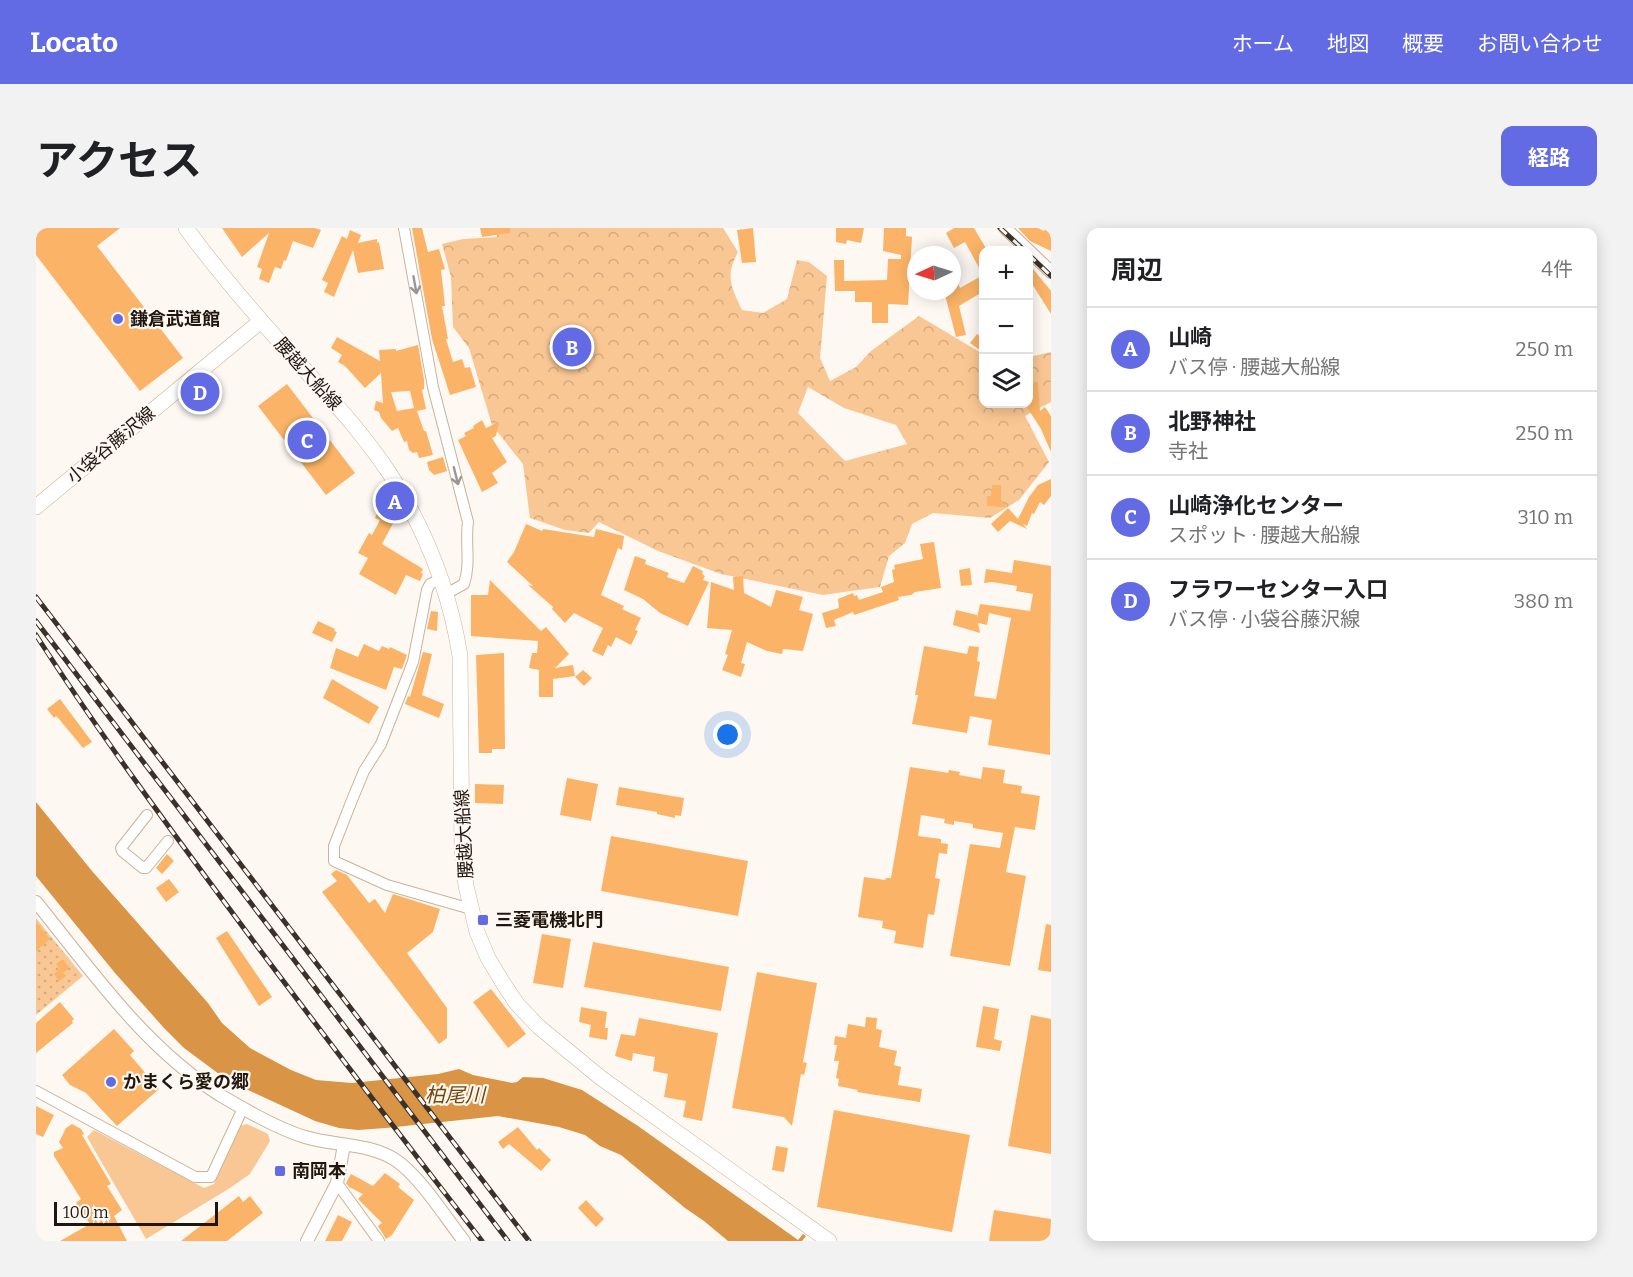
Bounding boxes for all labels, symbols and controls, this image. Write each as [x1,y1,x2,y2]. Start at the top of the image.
text: Locato [30,26,118,59]
text: ホーム [1232,31,1294,57]
text: 地図 [1327,31,1369,57]
text: 概要 [1402,31,1444,57]
text: お問い合わせ [1477,31,1603,57]
button: 経路 [1501,126,1597,186]
text: アクセス [36,136,202,186]
north arrow [907,246,961,300]
map controls [979,246,1033,408]
button: + [979,246,1033,300]
text: 周辺 [1111,255,1163,286]
text: 4件 [1541,257,1573,281]
one-way arrow [410,275,421,295]
button: − [979,300,1033,354]
place label: 鎌倉武道館 [130,308,220,330]
marker: 鎌倉武道館 [111,312,125,326]
pin: B [552,324,592,370]
text: 山崎 [1168,324,1212,351]
street label: 腰越大船線 [270,333,346,415]
text: A [1123,337,1138,361]
text: 250 m [1516,337,1573,361]
button: layers [979,354,1033,408]
text: バス停 · 腰越大船線 [1168,355,1340,379]
pin: D [180,370,220,414]
street label: 小袋谷藤沢線 [63,402,159,488]
text: 北野神社 [1168,408,1256,435]
pin: C [288,418,326,462]
text: B [1124,421,1137,445]
text: 250 m [1516,421,1573,445]
text: 寺社 [1168,439,1208,463]
one-way arrow [451,466,463,485]
pin: A [376,478,414,524]
text: 山崎浄化センター [1168,492,1344,519]
text: C [1124,505,1137,529]
text: 310 m [1518,505,1573,529]
text: スポット · 腰越大船線 [1168,523,1360,547]
text: フラワーセンター入口 [1168,576,1388,603]
text: D [1123,589,1138,613]
text: 380 m [1514,589,1573,613]
text: バス停 · 小袋谷藤沢線 [1168,607,1360,631]
your location [713,720,742,749]
street label: 腰越大船線 [451,788,477,880]
place label: 三菱電機北門 [495,909,603,931]
marker: 三菱電機北門 [476,913,490,927]
place label: かまくら愛の郷 [123,1071,249,1093]
marker: かまくら愛の郷 [104,1075,118,1089]
water label: 柏尾川 [425,1083,487,1107]
place label: 南岡本 [292,1160,346,1182]
marker: 南岡本 [273,1164,287,1178]
scale bar [54,1199,218,1226]
text: 100 m [63,1203,108,1222]

